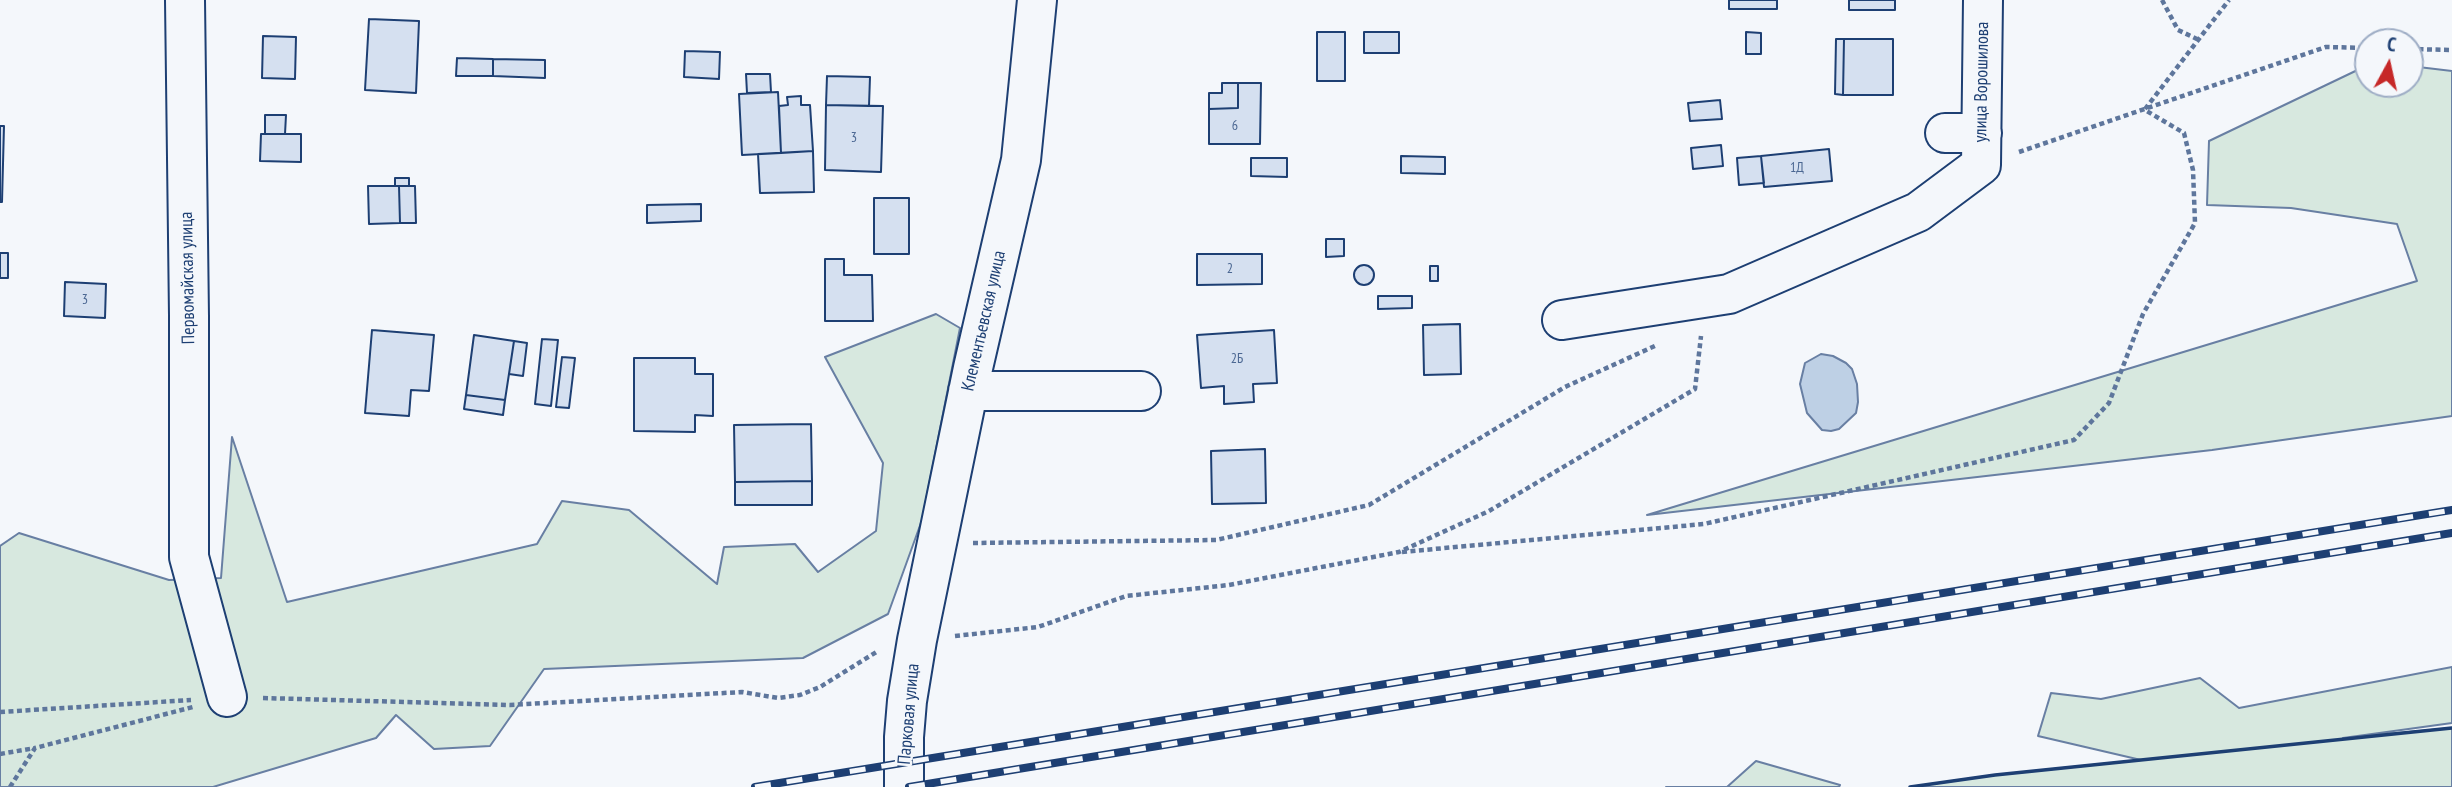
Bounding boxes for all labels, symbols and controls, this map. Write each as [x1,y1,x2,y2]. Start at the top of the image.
street label: улица Ворошилова [1970,21,1994,143]
north arrow [2354,28,2424,98]
text: С [2386,32,2398,57]
house number: 6 [1232,118,1238,134]
house number: 3 [851,130,857,146]
house number: 1Д [1790,160,1804,176]
street label: Первомайская улица [176,212,200,344]
street label: Клементьевская улица [957,249,1011,393]
house number: 2 [1227,261,1233,277]
house number: 3 [82,292,88,308]
house number: 2Б [1231,351,1243,367]
street label: Парковая улица [894,663,924,765]

